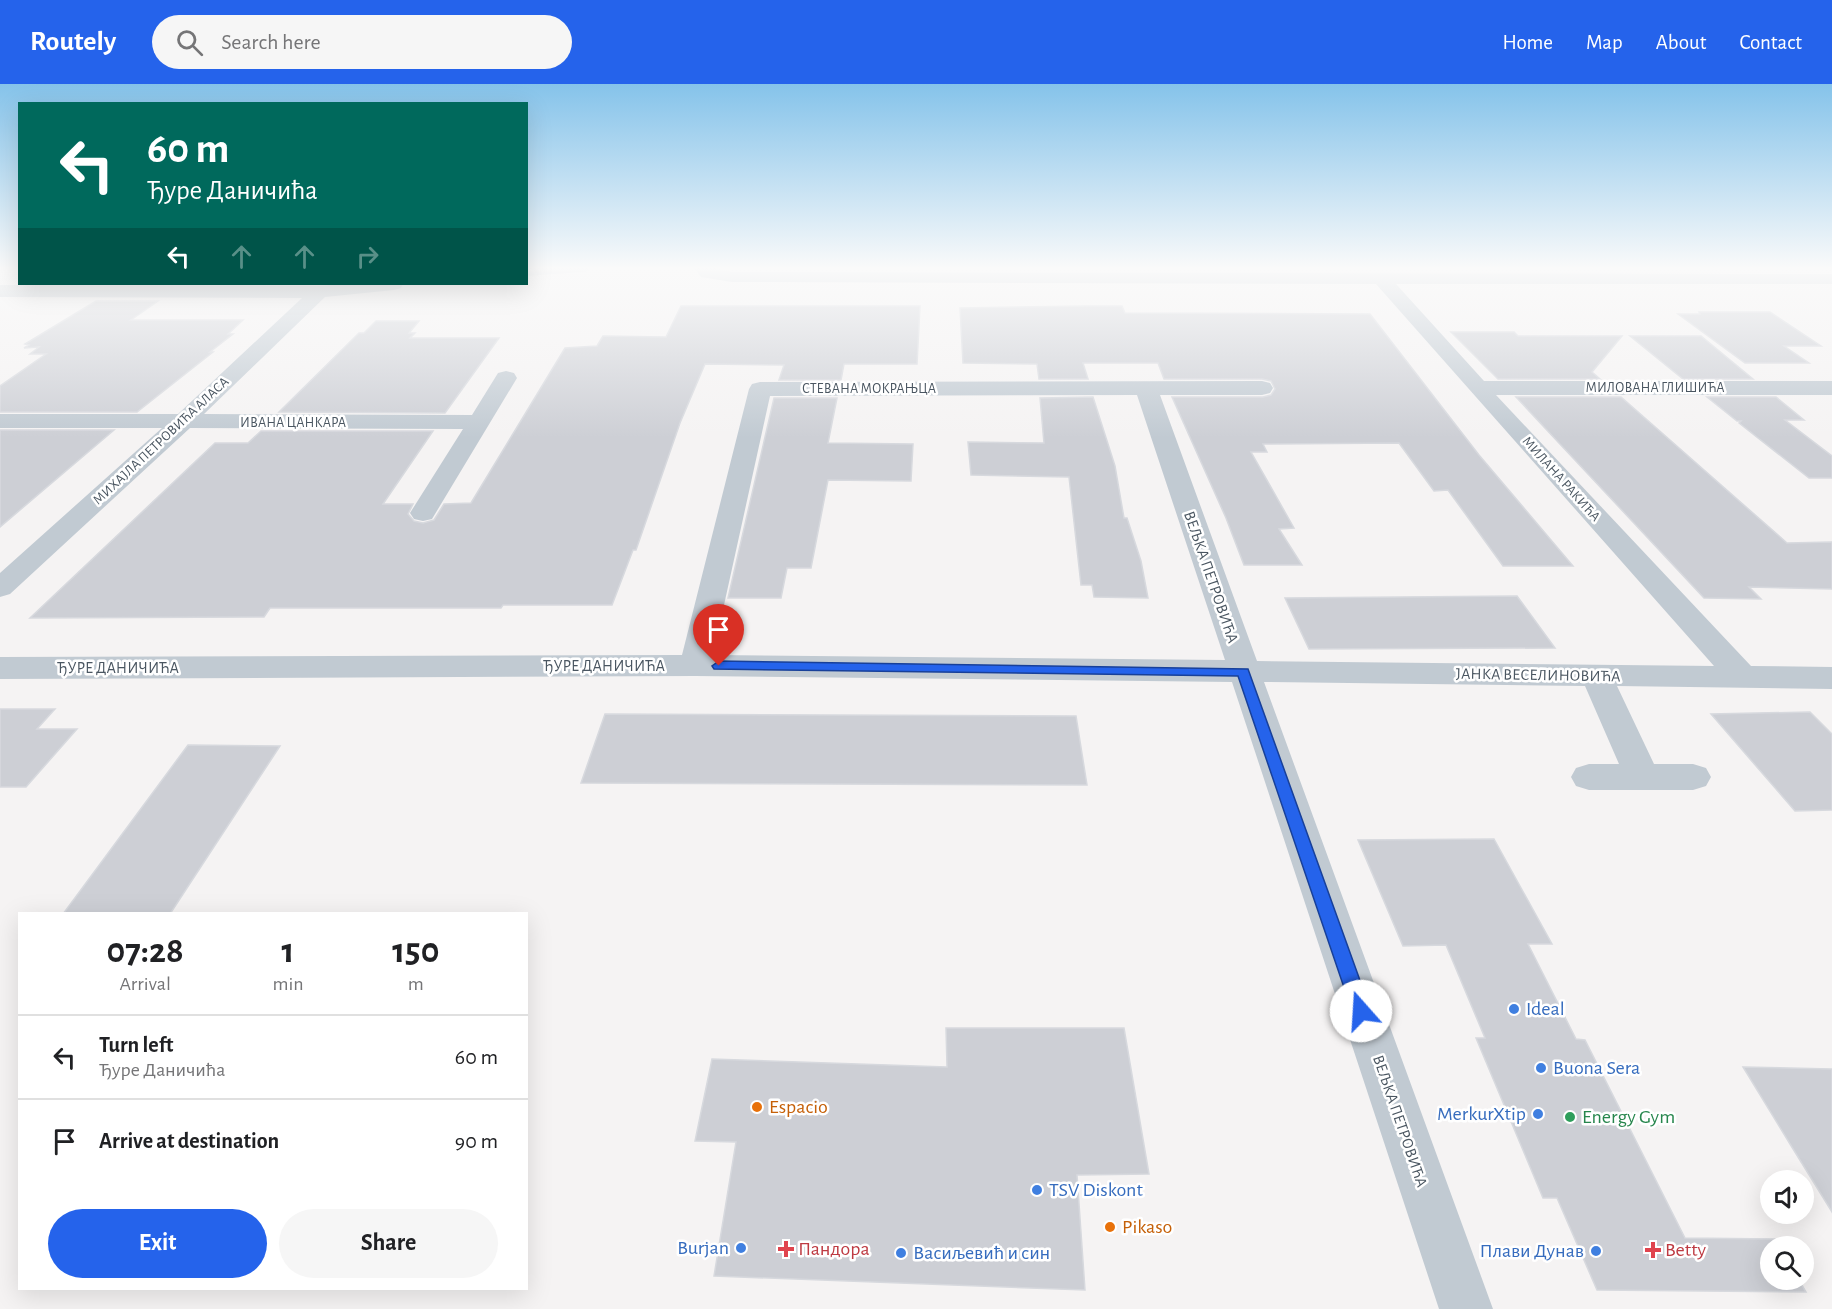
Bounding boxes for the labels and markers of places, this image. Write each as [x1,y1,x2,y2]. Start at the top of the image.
pin [693,604,744,666]
place label: Ideal [1526,999,1565,1019]
marker: Ideal [1507,1002,1521,1016]
place label: Buona Sera [1553,1058,1640,1078]
marker: Buona Sera [1534,1061,1548,1075]
place label: Espacio [769,1097,828,1117]
marker: Espacio [750,1100,764,1114]
place label: MerkurXtip [1437,1104,1526,1124]
marker: MerkurXtip [1531,1107,1545,1121]
place label: Energy Gym [1582,1107,1675,1127]
marker: Energy Gym [1563,1110,1577,1124]
place label: TSV Diskont [1049,1180,1143,1200]
marker: TSV Diskont [1030,1183,1044,1197]
place label: Pikaso [1122,1217,1172,1237]
marker: Pikaso [1103,1220,1117,1234]
place label: Burjan [677,1238,729,1258]
place label: Пандора [798,1239,870,1259]
place label: Betty [1665,1240,1707,1260]
marker: Burjan [734,1241,748,1255]
place label: Плави Дунав [1480,1241,1584,1261]
marker: Пандора [779,1242,793,1256]
place label: Васиљевић и син [913,1243,1050,1263]
marker: Betty [1646,1243,1660,1257]
marker: Плави Дунав [1589,1244,1603,1258]
marker: Васиљевић и син [894,1246,908,1260]

